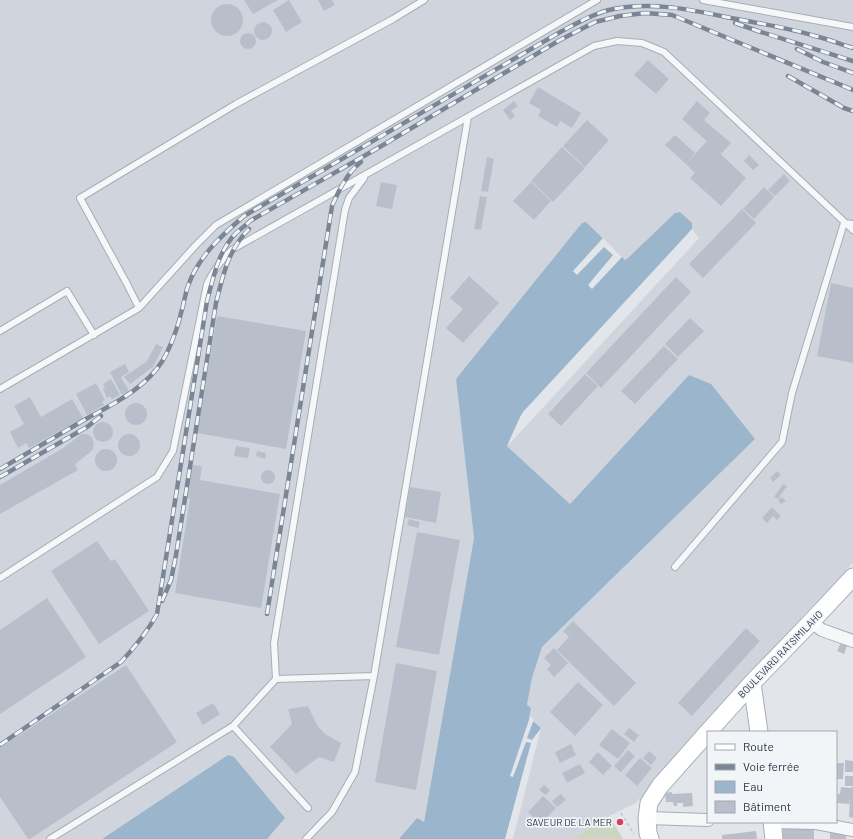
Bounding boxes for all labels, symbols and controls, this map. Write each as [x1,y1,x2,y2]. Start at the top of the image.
street label: BOULEVARD RATSIMILAHO [735,608,825,700]
legend [707,731,837,823]
text: Route [743,739,774,753]
text: Voie ferrée [743,759,799,773]
text: Eau [743,779,763,793]
text: Bâtiment [743,799,791,813]
place label: SAVEUR DE LA MER [526,816,612,828]
marker: SAVEUR DE LA MER [615,817,625,827]

